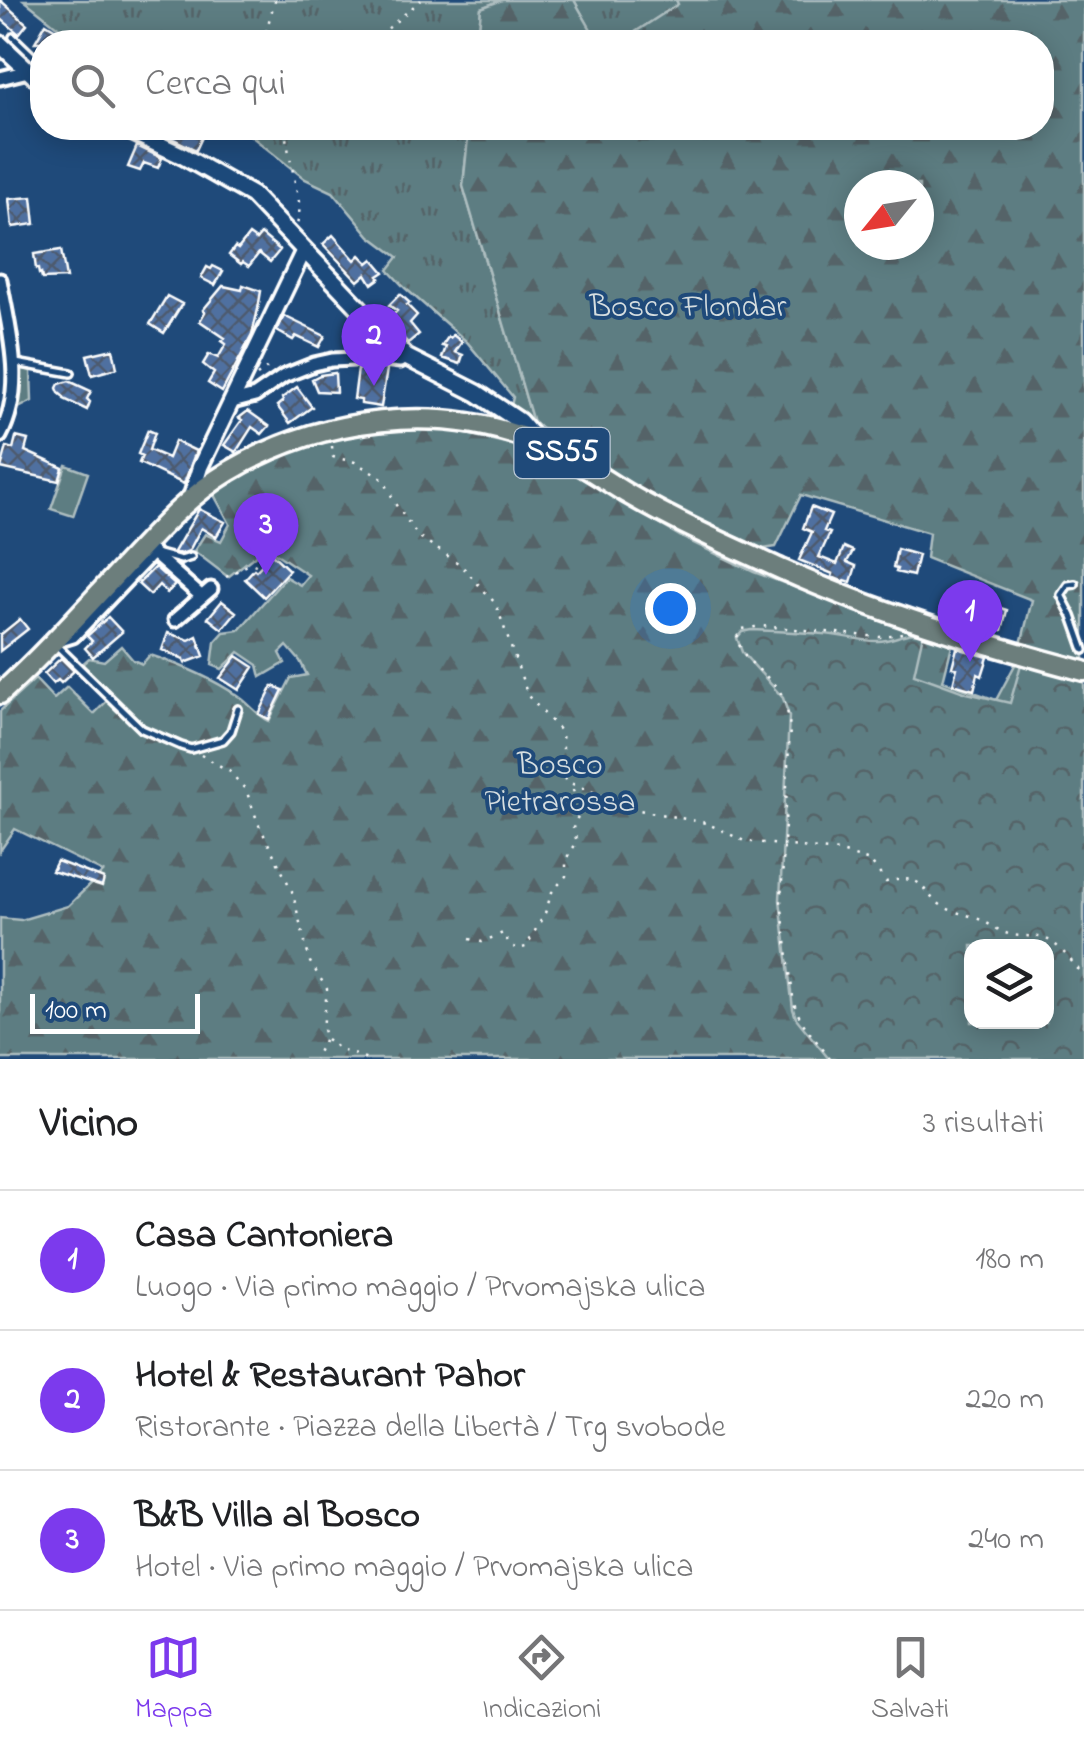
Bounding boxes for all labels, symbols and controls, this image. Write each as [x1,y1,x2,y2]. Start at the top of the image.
search box [30,30,1054,140]
text: Cerca qui [145,57,286,113]
icon: search [65,58,120,113]
north arrow [844,170,934,260]
park label: Bosco Flondar [588,285,787,332]
pin: 2 [342,304,406,386]
road number: SS55 [514,428,610,478]
pin: 3 [234,492,298,575]
pin: 1 [938,580,1002,662]
your location [645,583,696,634]
park label: Bosco Pietrarossa [484,743,636,827]
map controls [964,939,1054,1029]
button: layers [964,939,1054,1029]
scale bar [30,989,200,1034]
text: 100 m [45,991,107,1032]
text: Vicino [40,1094,138,1155]
text: 3 risultati [923,1101,1044,1148]
text: Casa Cantoniera [135,1209,393,1265]
text: 1 [67,1237,78,1284]
text: 180 m [975,1237,1044,1284]
text: Luogo · Via primo maggio / Prvomajska ulica [135,1265,705,1312]
text: Hotel & Restaurant Pahor [135,1349,525,1405]
text: 2 [65,1377,80,1424]
text: 220 m [966,1377,1044,1424]
text: Ristorante · Piazza della Libertà / Trg svobode [135,1405,726,1452]
text: B&B Villa al Bosco [135,1489,420,1545]
text: 3 [66,1517,79,1564]
text: 240 m [968,1517,1044,1564]
text: Hotel · Via primo maggio / Prvomajska ulica [135,1545,693,1592]
tab: Mappa [135,1630,213,1731]
tab: Indicazioni [482,1630,601,1731]
tab: Salvati [871,1630,949,1731]

